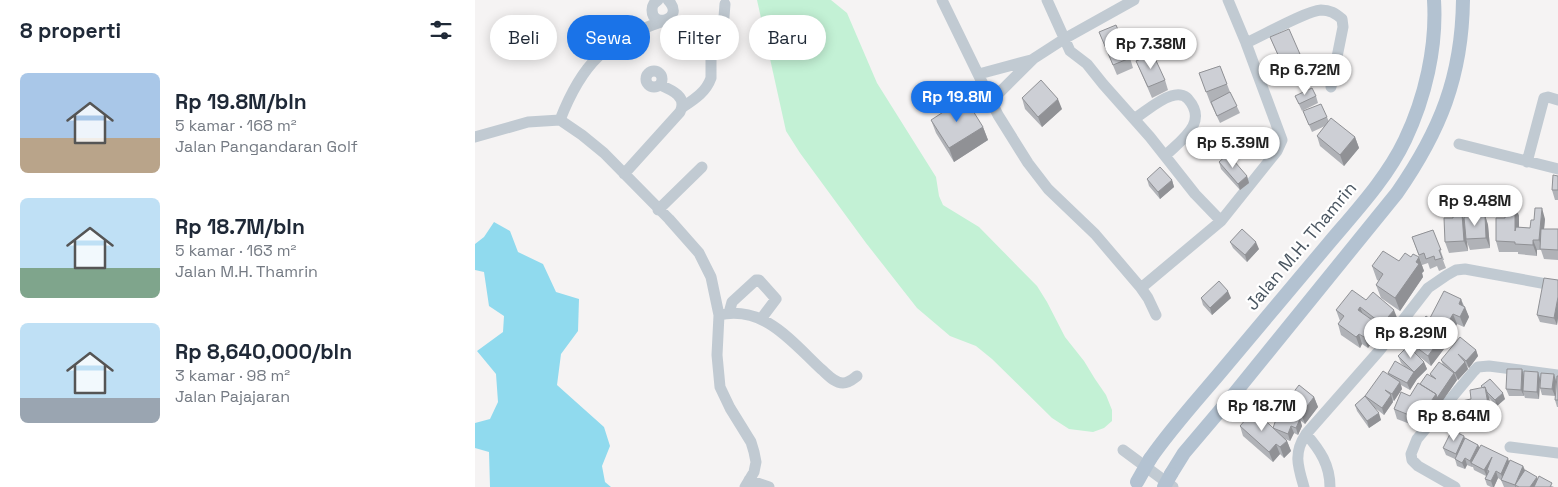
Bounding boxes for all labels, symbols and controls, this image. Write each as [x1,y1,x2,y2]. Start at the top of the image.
chip: Beli [490,15,557,60]
chip: Sewa [567,15,650,60]
chip: Filter [660,15,739,60]
chip: Baru [749,15,826,60]
icon: filters [427,16,455,44]
text: 8 properti [20,17,121,44]
pin: Rp 7.38M [1099,28,1203,70]
text: Rp 7.38M [1116,33,1186,54]
pin: Rp 6.72M [1253,54,1357,96]
text: Rp 6.72M [1270,59,1340,80]
pin: Rp 19.8M [905,80,1009,123]
text: Rp 19.8M [922,86,992,107]
text: Rp 19.8M/bln [175,88,307,115]
icon: home [60,93,120,153]
text: 5 kamar · 168 m² [175,115,297,136]
pin: Rp 5.39M [1181,126,1285,169]
text: Rp 5.39M [1197,132,1269,153]
text: Jalan Pangandaran Golf [175,136,358,157]
street label: Jalan M.H. Thamrin [1240,177,1361,315]
pin: Rp 9.48M [1423,184,1527,227]
text: Rp 9.48M [1439,190,1511,211]
text: Rp 18.7M/bln [175,213,305,240]
icon: home [60,218,120,278]
text: 5 kamar · 163 m² [175,240,296,261]
text: Jalan M.H. Thamrin [175,261,318,282]
pin: Rp 8.29M [1359,316,1463,359]
text: Rp 8.29M [1375,322,1447,343]
text: Rp 8,640,000/bln [175,338,352,365]
icon: home [60,343,120,403]
text: 3 kamar · 98 m² [175,365,290,386]
text: Jalan Pajajaran [175,386,290,407]
pin: Rp 18.7M [1210,390,1314,432]
text: Rp 18.7M [1228,395,1296,416]
pin: Rp 8.64M [1402,400,1506,442]
text: Rp 8.64M [1418,405,1490,426]

